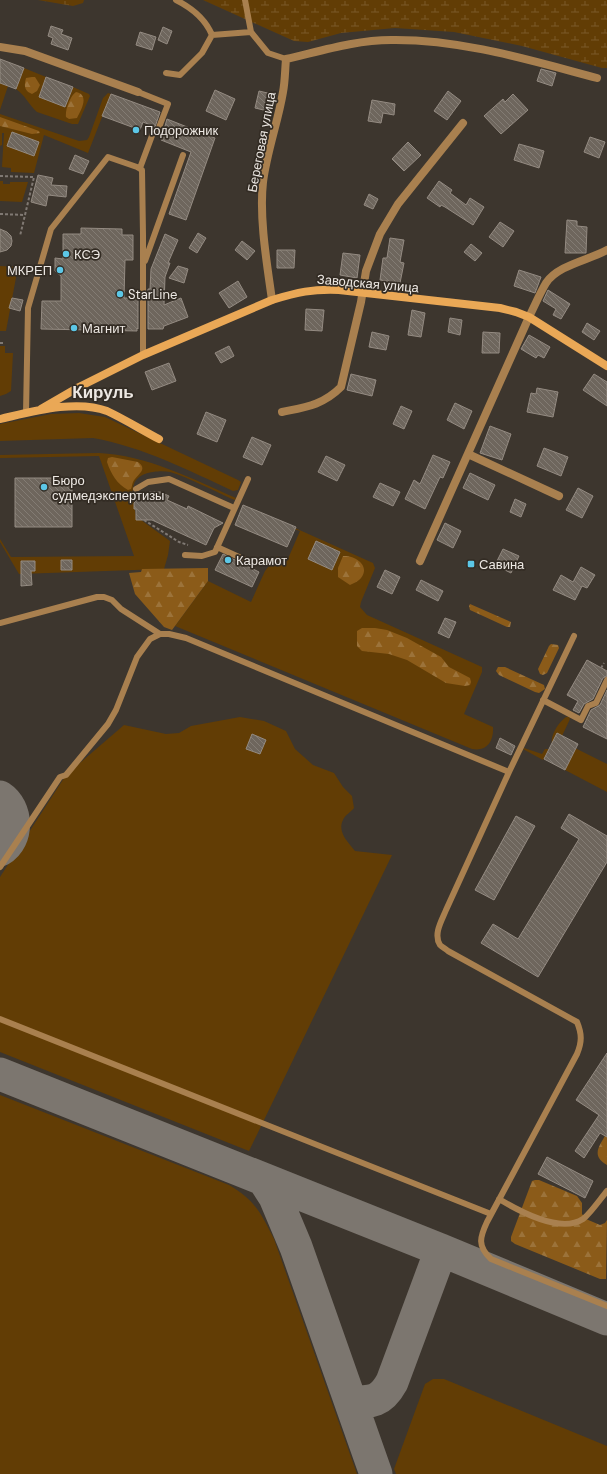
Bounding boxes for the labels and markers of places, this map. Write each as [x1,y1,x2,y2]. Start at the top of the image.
place label: Подорожник [144,122,219,139]
marker: Подорожник [131,125,141,135]
place label: КСЭ [74,246,100,263]
marker: КСЭ [61,249,71,259]
place label: МКРЕП [7,262,52,279]
marker: МКРЕП [55,265,65,275]
place label: StarLine [128,286,177,303]
marker: StarLine [115,289,125,299]
place label: Магнит [82,320,125,337]
marker: Магнит [69,323,79,333]
place label: Бюро судмедэкспертизы [52,472,164,504]
marker: Бюро судмедэкспертизы [39,482,49,492]
place label: Карамот [236,552,287,569]
marker: Карамот [223,555,233,565]
place label: Савина [479,556,525,573]
marker: Савина [466,559,476,569]

